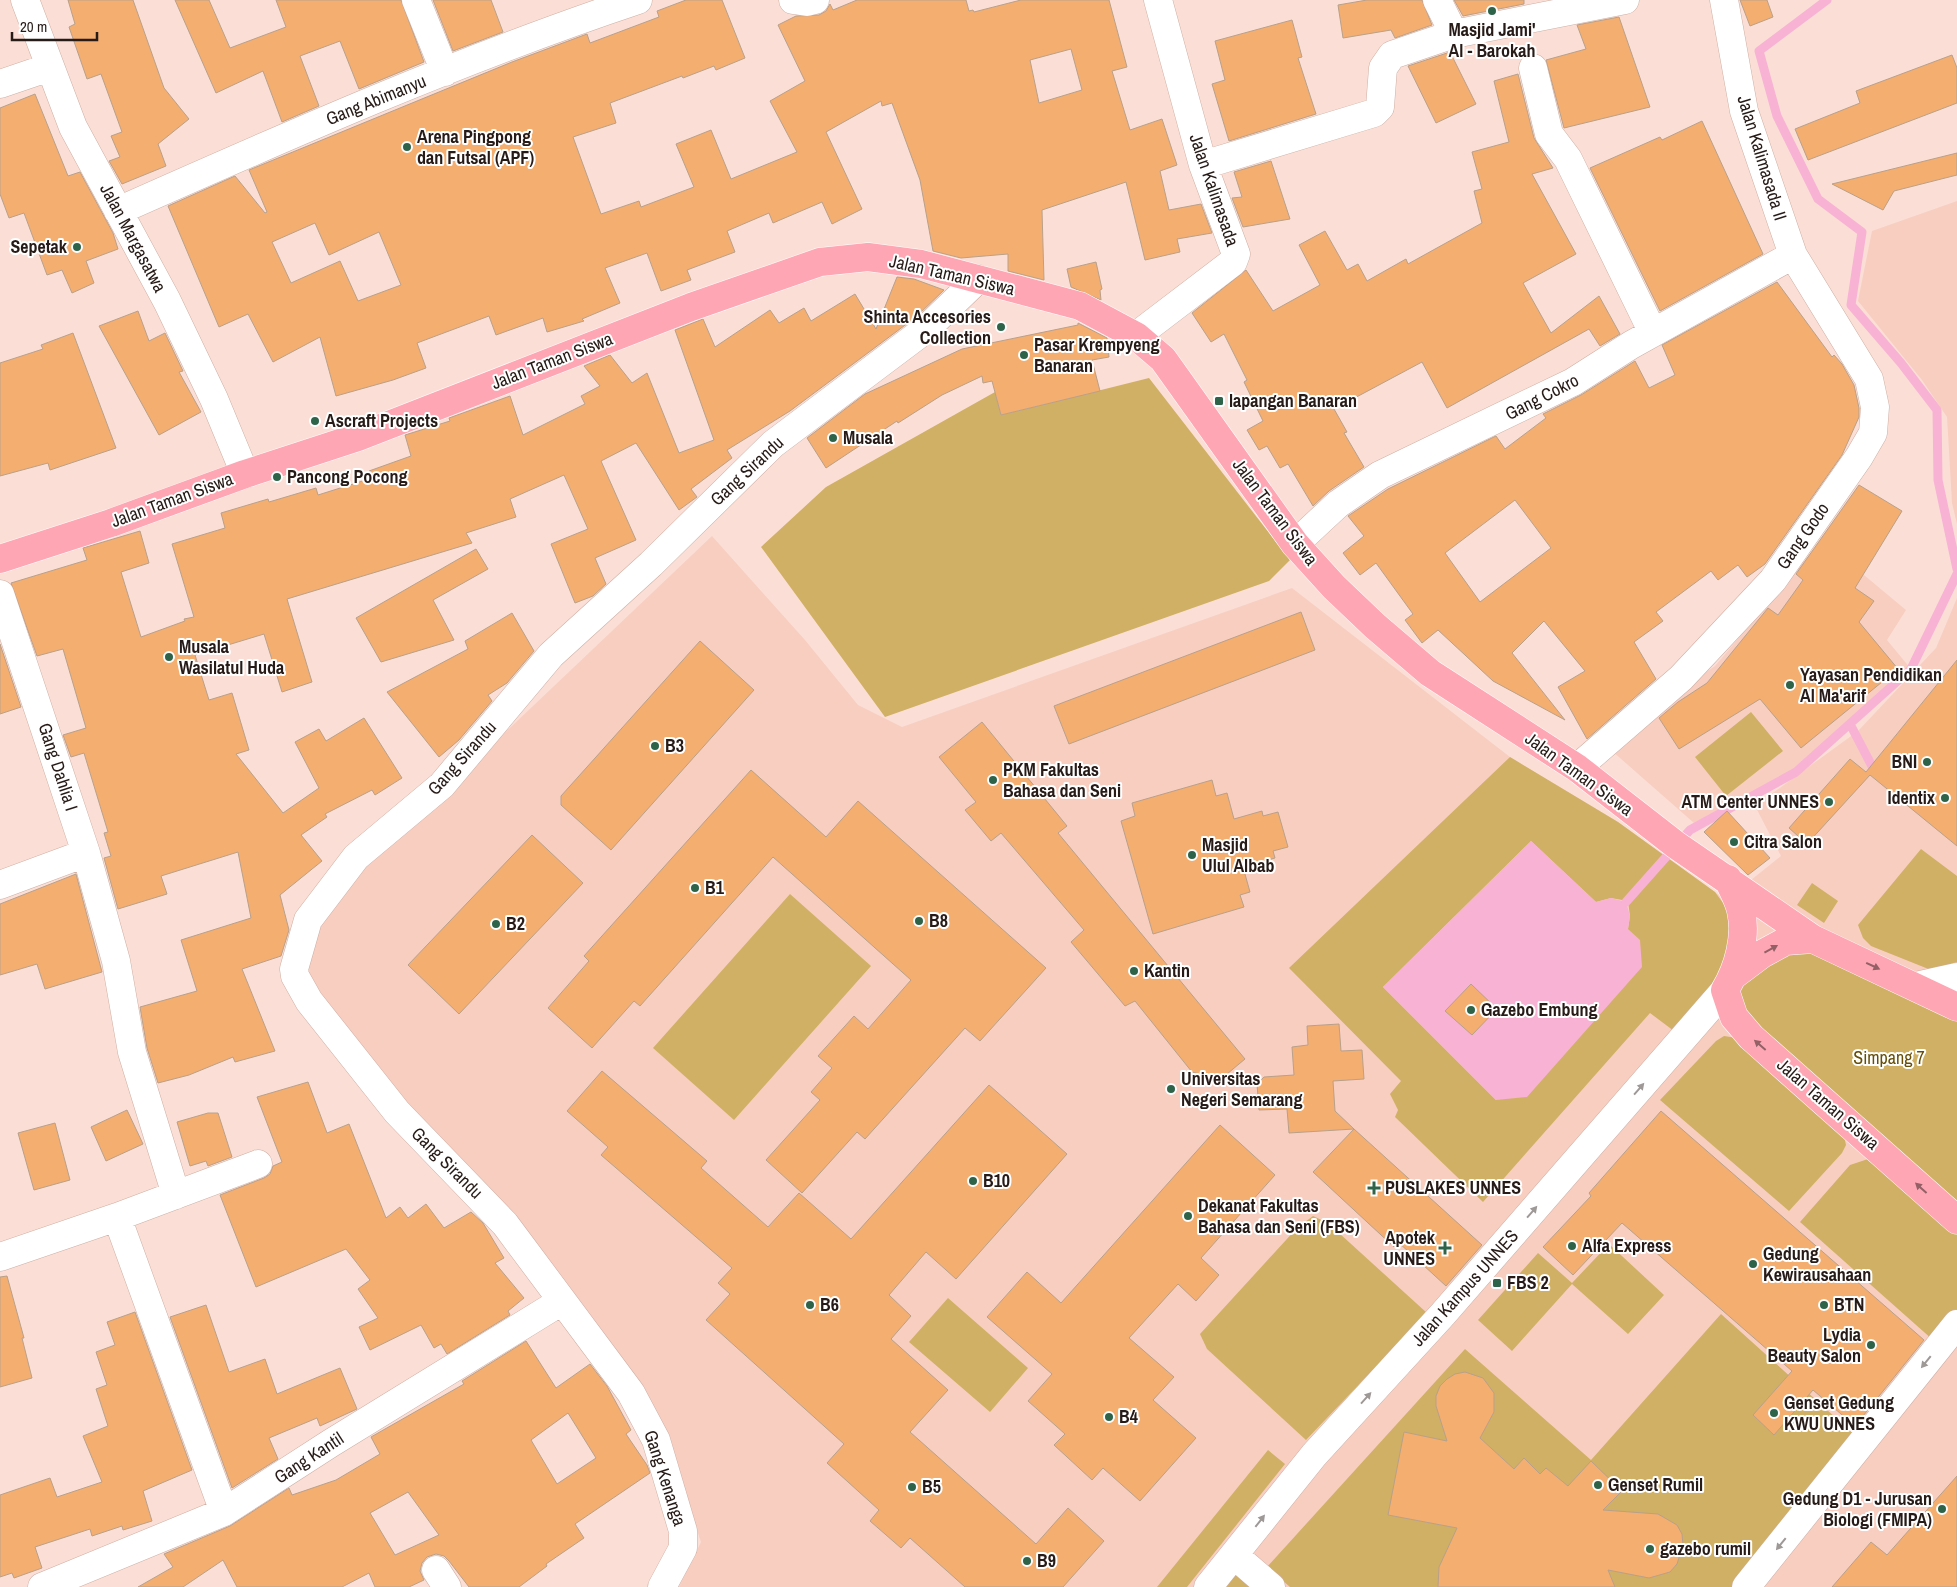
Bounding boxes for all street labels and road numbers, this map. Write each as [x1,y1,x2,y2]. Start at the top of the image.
street label: Gang Abimanyu [322,68,430,131]
street label: Jalan Kalimasada II [1732,92,1793,223]
street label: Jalan Kalimasada [1184,130,1245,249]
street label: Jalan Margasatwa [94,179,173,297]
street label: Jalan Taman Siswa [887,248,1017,301]
street label: Jalan Taman Siswa [488,326,616,395]
street label: Gang Cokro [1501,367,1583,426]
street label: Gang Sirandu [705,430,789,511]
street label: Jalan Taman Siswa [1227,453,1324,570]
street label: Jalan Taman Siswa [107,466,236,533]
street label: Gang Godo [1770,497,1835,574]
street label: Gang Sirandu [422,715,502,800]
street label: Gang Dahlia I [33,720,84,814]
street label: Jalan Taman Siswa [1520,726,1638,821]
street label: Jalan Taman Siswa [1772,1052,1885,1155]
street label: Gang Sirandu [406,1121,489,1204]
street label: Jalan Kampus UNNES [1405,1224,1524,1352]
street label: Gang Kantil [269,1426,348,1489]
street label: Gang Kenanga [638,1427,693,1529]

